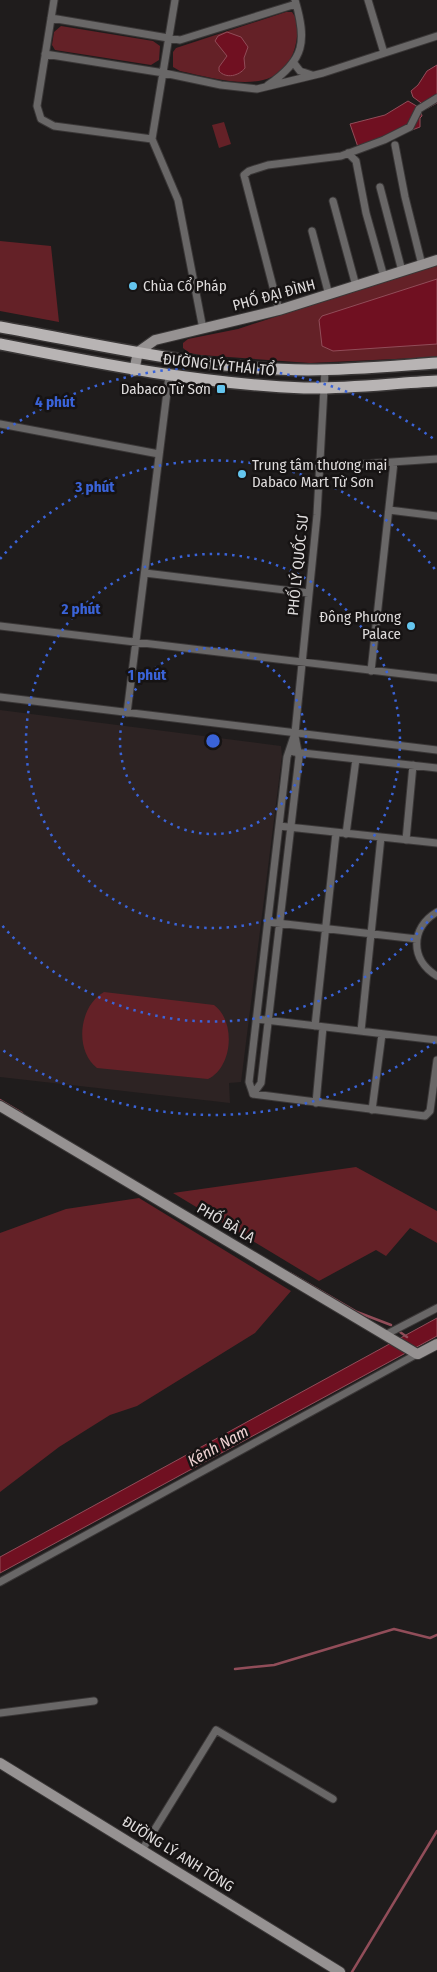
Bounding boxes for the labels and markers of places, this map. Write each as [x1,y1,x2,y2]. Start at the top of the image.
place label: Chùa Cổ Pháp [143,277,227,295]
marker: Chùa Cổ Pháp [127,280,139,292]
place label: Dabaco Từ Sơn [121,380,211,398]
marker: Dabaco Từ Sơn [215,383,227,395]
place label: Trung tâm thương mại Dabaco Mart Từ Sơn [252,456,387,491]
marker: Trung tâm thương mại Dabaco Mart Từ Sơn [236,468,248,480]
place label: Đông Phương Palace [319,608,401,643]
marker: Đông Phương Palace [405,620,417,632]
centre of rings [204,732,222,750]

